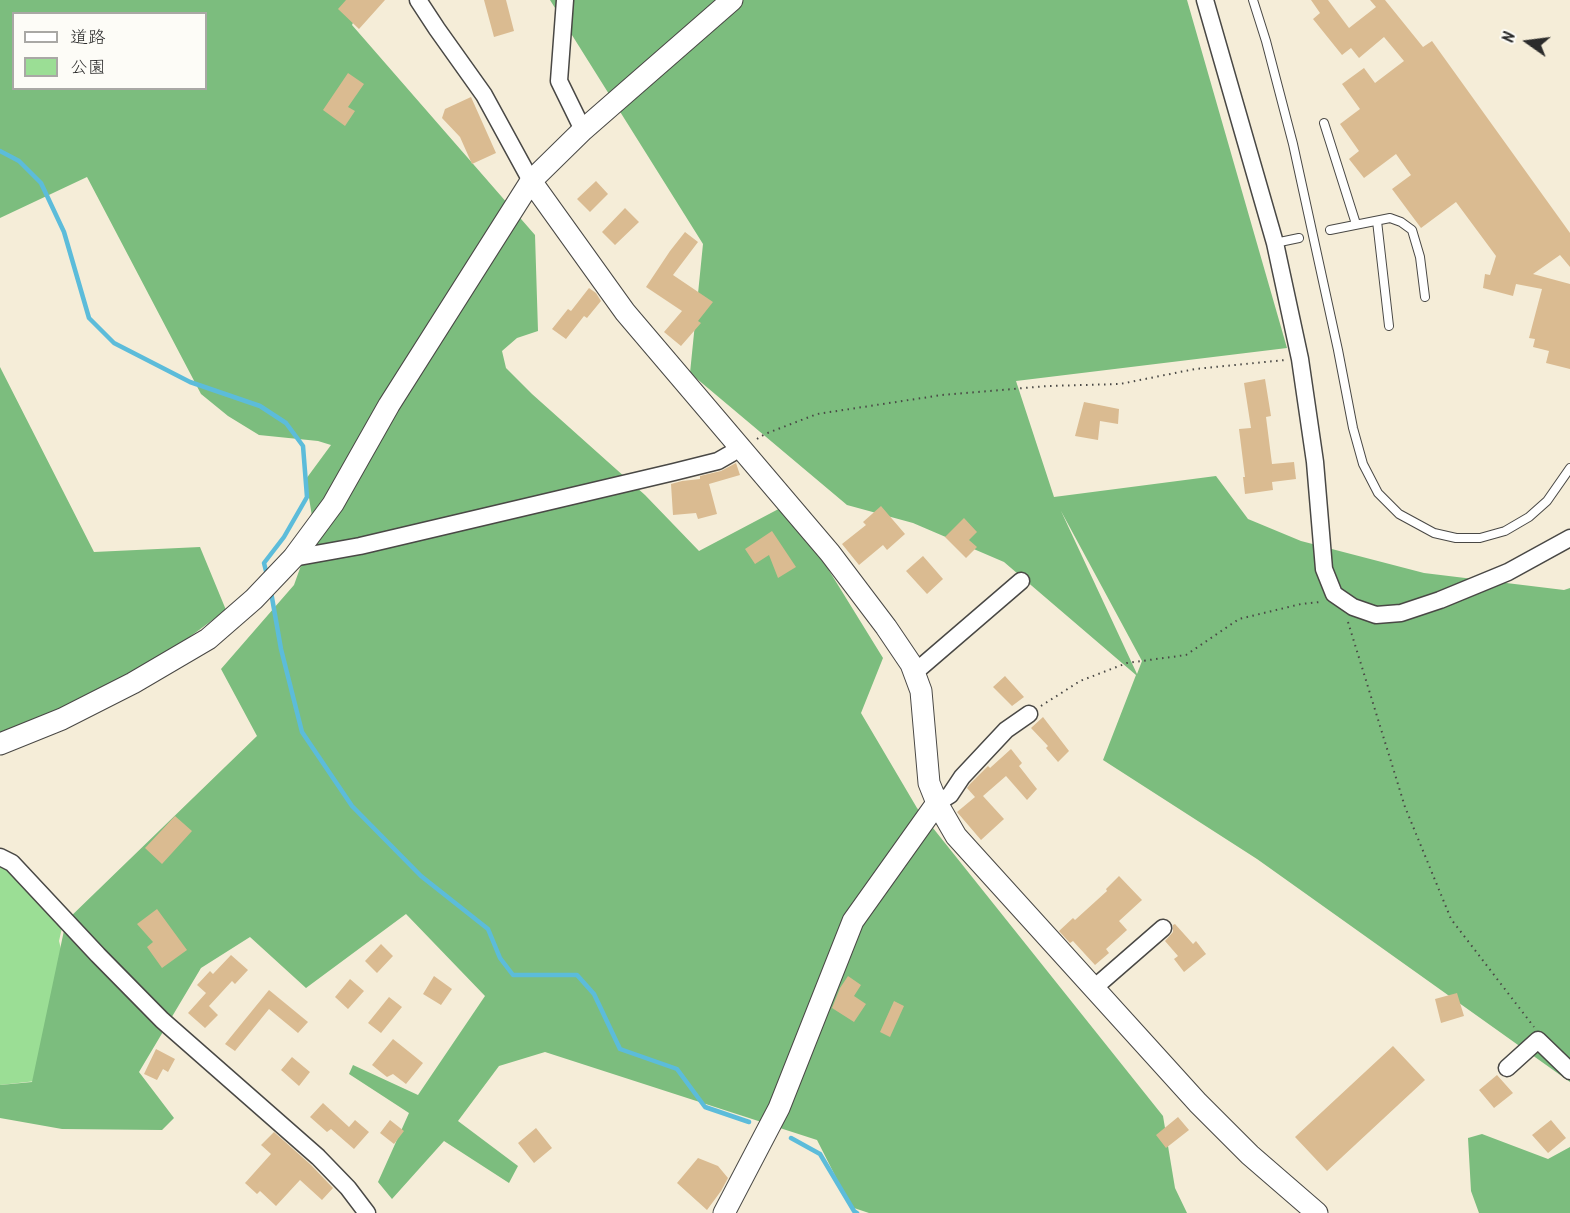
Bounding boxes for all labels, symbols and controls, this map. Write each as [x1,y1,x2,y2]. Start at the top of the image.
legend [12,12,207,90]
north arrow [1498,12,1558,72]
text: 道路 [70,24,106,53]
text: N [1497,30,1523,45]
text: 公園 [70,54,106,83]

